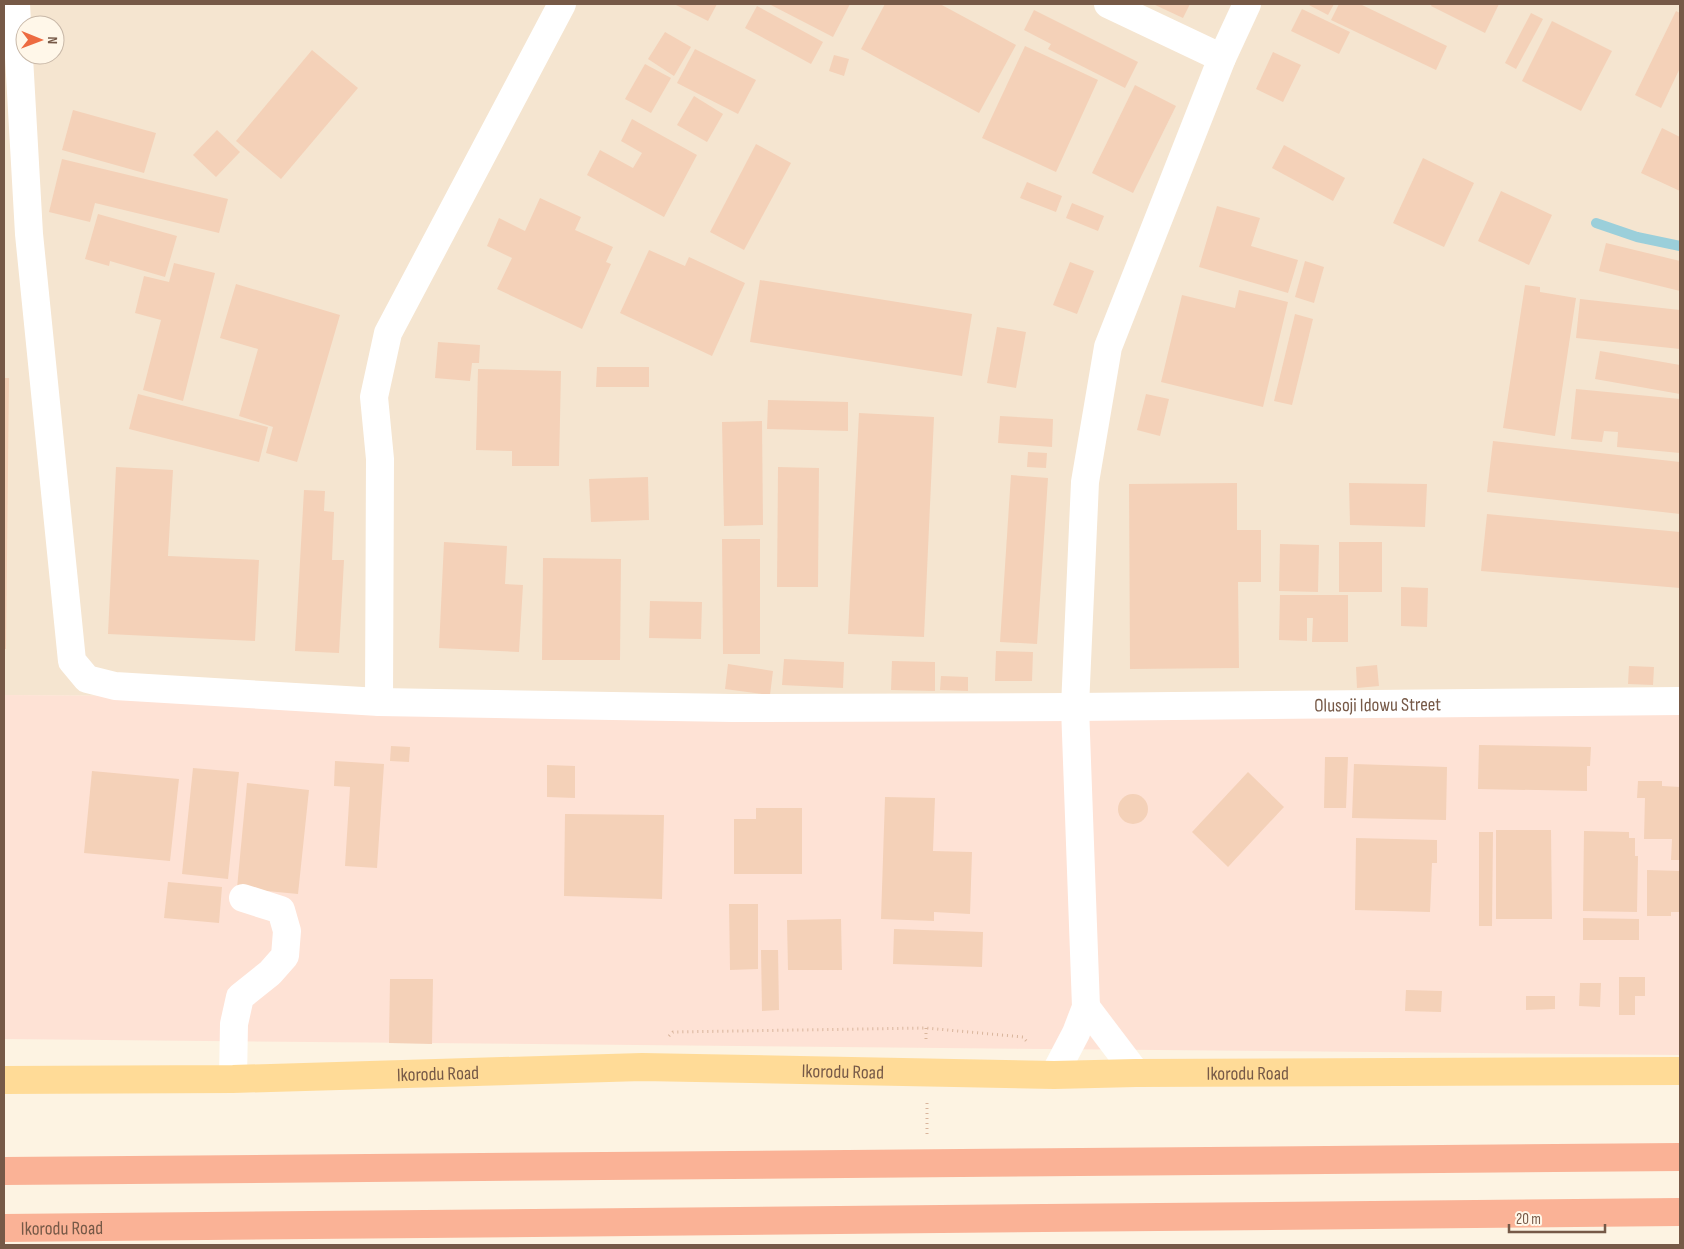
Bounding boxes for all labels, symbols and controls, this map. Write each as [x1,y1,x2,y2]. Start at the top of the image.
north arrow [15,15,65,65]
text: N [44,36,61,44]
street label: Olusoji Idowu Street [1314,693,1441,718]
street label: Ikorodu Road [801,1060,884,1085]
street label: Ikorodu Road [396,1062,479,1087]
street label: Ikorodu Road [1206,1062,1289,1086]
scale bar [1509,1202,1605,1234]
text: 20 m [1516,1210,1541,1229]
street label: Ikorodu Road [21,1217,103,1241]

